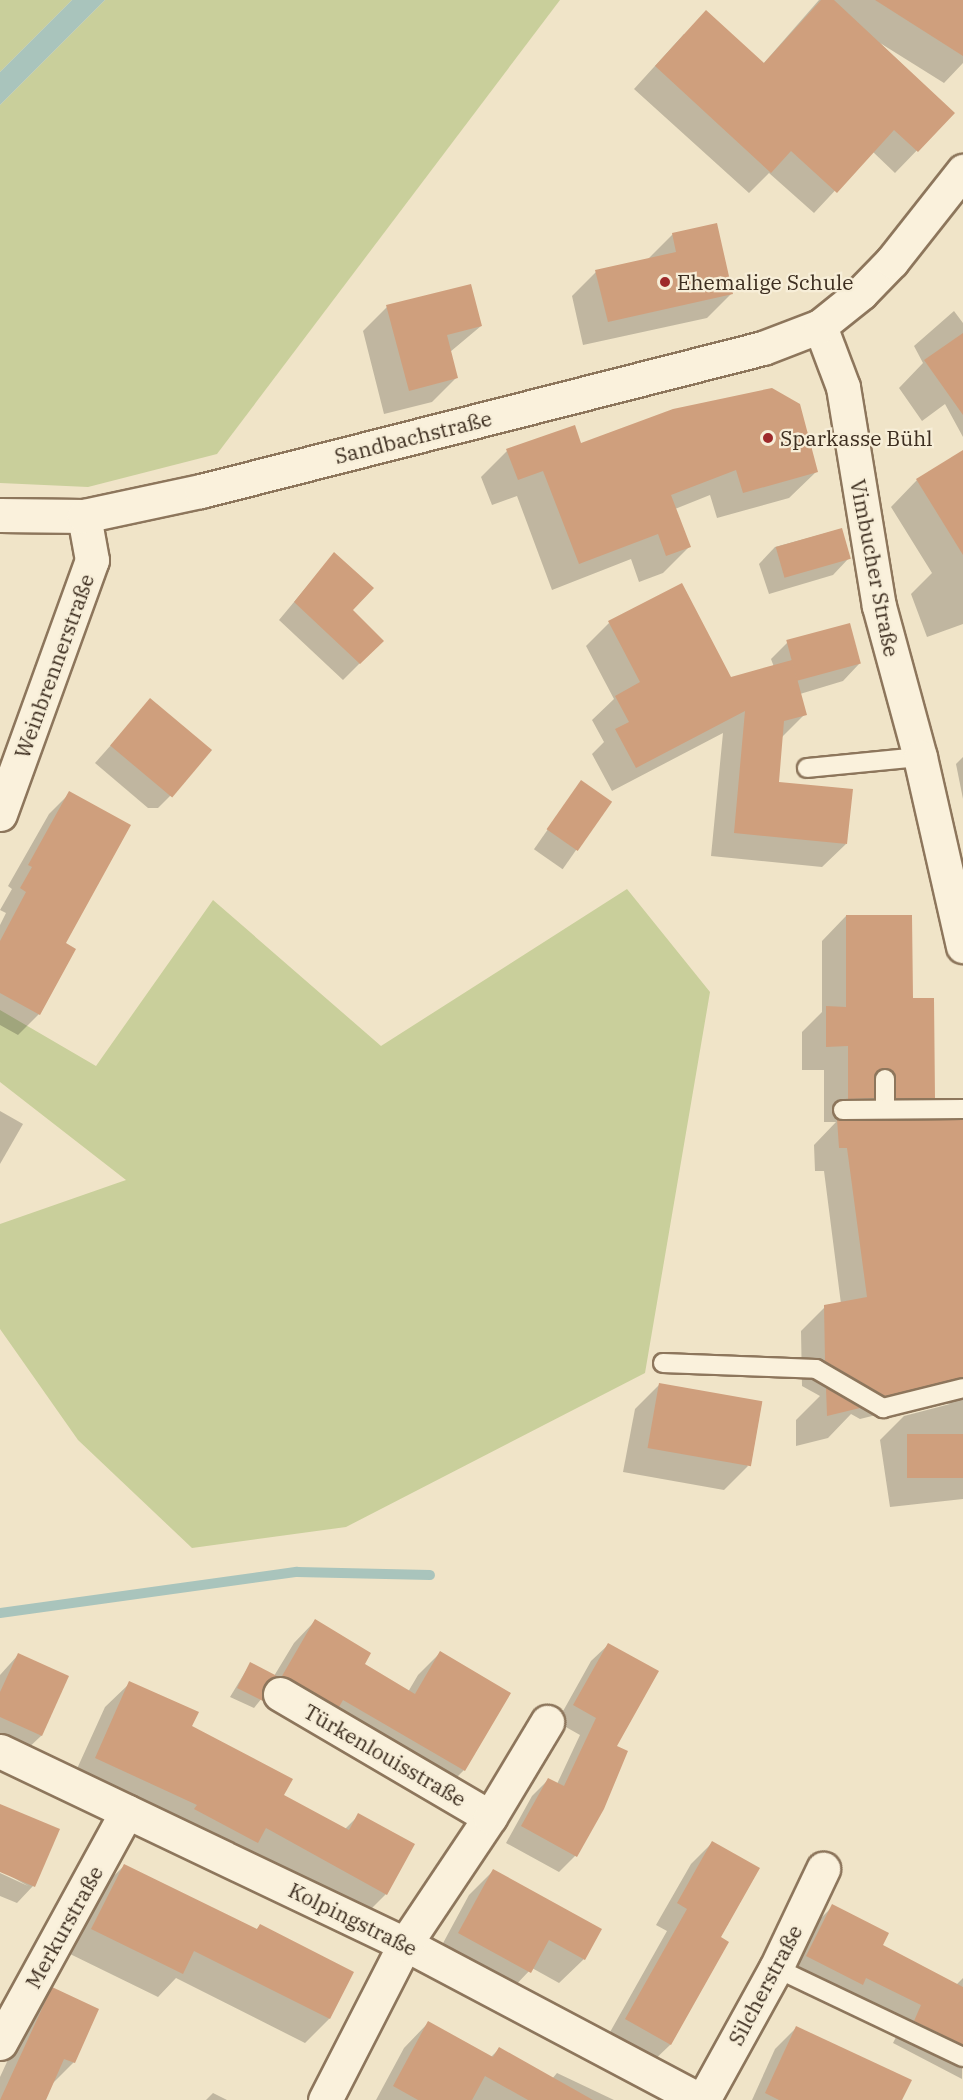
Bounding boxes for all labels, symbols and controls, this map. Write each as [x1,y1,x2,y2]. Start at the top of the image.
place label: Ehemalige Schule [677,269,853,295]
marker: Ehemalige Schule [658,275,672,289]
street label: Sandbachstraße [332,405,494,469]
place label: Sparkasse Bühl [780,425,933,451]
marker: Sparkasse Bühl [761,431,775,445]
street label: Vimbucher Straße [845,477,905,659]
street label: Weinbrennerstraße [9,570,99,762]
street label: Türkenlouisstraße [299,1698,471,1812]
street label: Merkurstraße [20,1861,108,1993]
street label: Kolpingstraße [285,1877,421,1961]
street label: Silcherstraße [723,1920,807,2050]

